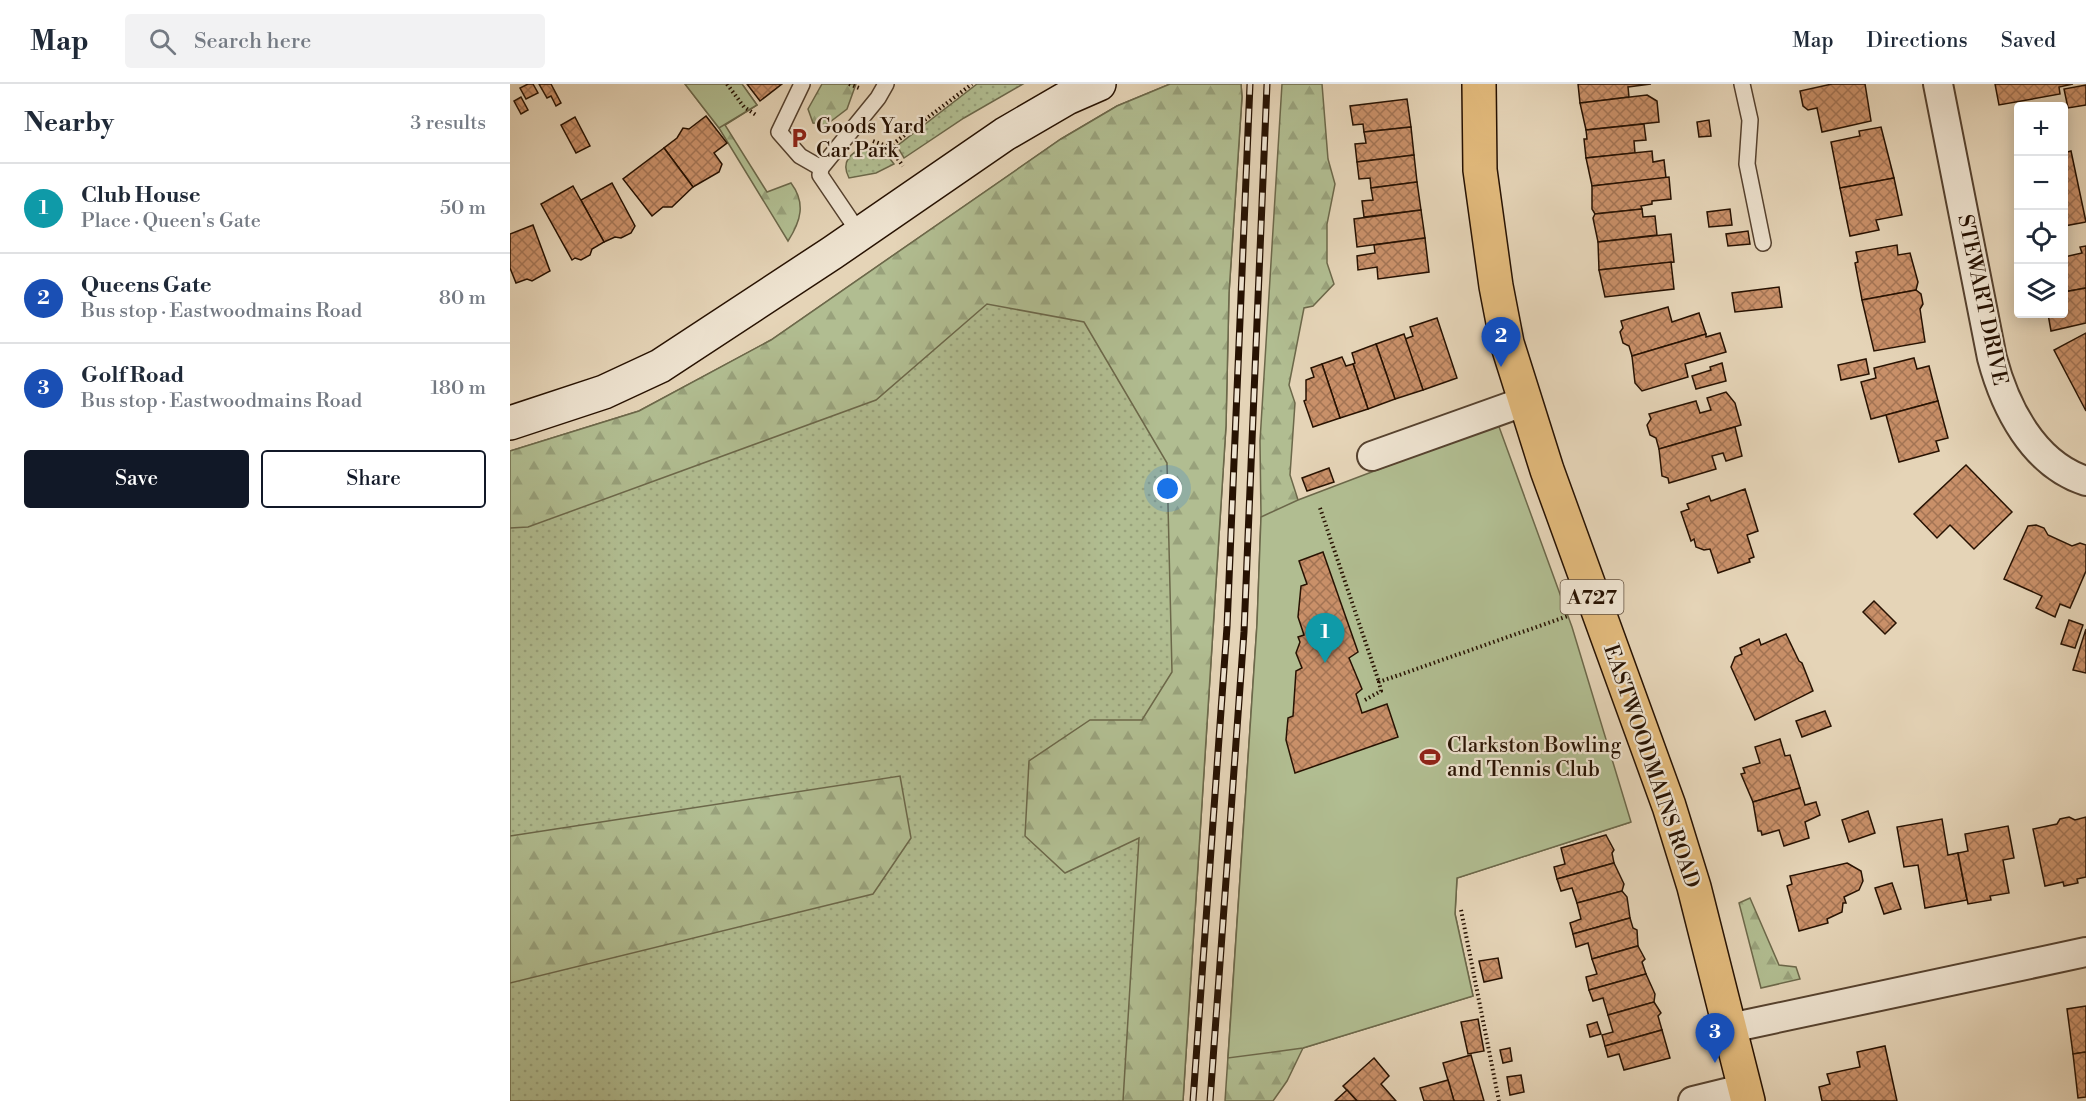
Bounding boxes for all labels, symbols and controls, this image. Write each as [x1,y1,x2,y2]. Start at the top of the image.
search box [125,14,545,68]
text: Map [30,24,89,59]
icon: search [146,25,179,58]
text: Search here [194,28,311,55]
text: Map [1792,28,1834,54]
text: Directions [1867,28,1968,54]
text: Saved [2001,28,2056,54]
map controls [2014,102,2068,318]
button: + [2014,102,2068,156]
text: Nearby [24,107,114,139]
text: 3 results [410,111,486,136]
place label: Goods Yard Car Park [816,114,925,164]
parking icon: Goods Yard Car Park [787,126,811,150]
button: − [2014,156,2068,210]
text: Club House [81,182,201,209]
text: 1 [39,196,48,221]
text: 50 m [440,196,486,221]
text: Place · Queen's Gate [81,209,261,234]
button: locate [2014,210,2068,264]
street label: STEWART DRIVE [1951,212,2013,388]
button: layers [2014,264,2068,318]
text: Queens Gate [81,272,212,299]
text: 2 [37,286,50,311]
text: 80 m [439,286,486,311]
text: Bus stop · Eastwoodmains Road [81,299,362,324]
pin: 2 [1482,318,1520,367]
text: Golf Road [81,362,184,389]
text: 3 [37,376,50,401]
text: 180 m [431,376,486,401]
text: Bus stop · Eastwoodmains Road [81,389,362,414]
button: Save [24,450,249,508]
button: Share [261,450,486,508]
your location [1153,474,1182,503]
road number: A727 [1560,580,1624,614]
pin: 1 [1306,614,1344,663]
street label: EASTWOODMAINS ROAD [1597,641,1705,892]
place label: Clarkston Bowling and Tennis Club [1447,733,1621,783]
sports icon: Clarkston Bowling and Tennis Club [1418,745,1442,769]
pin: 3 [1696,1014,1734,1063]

